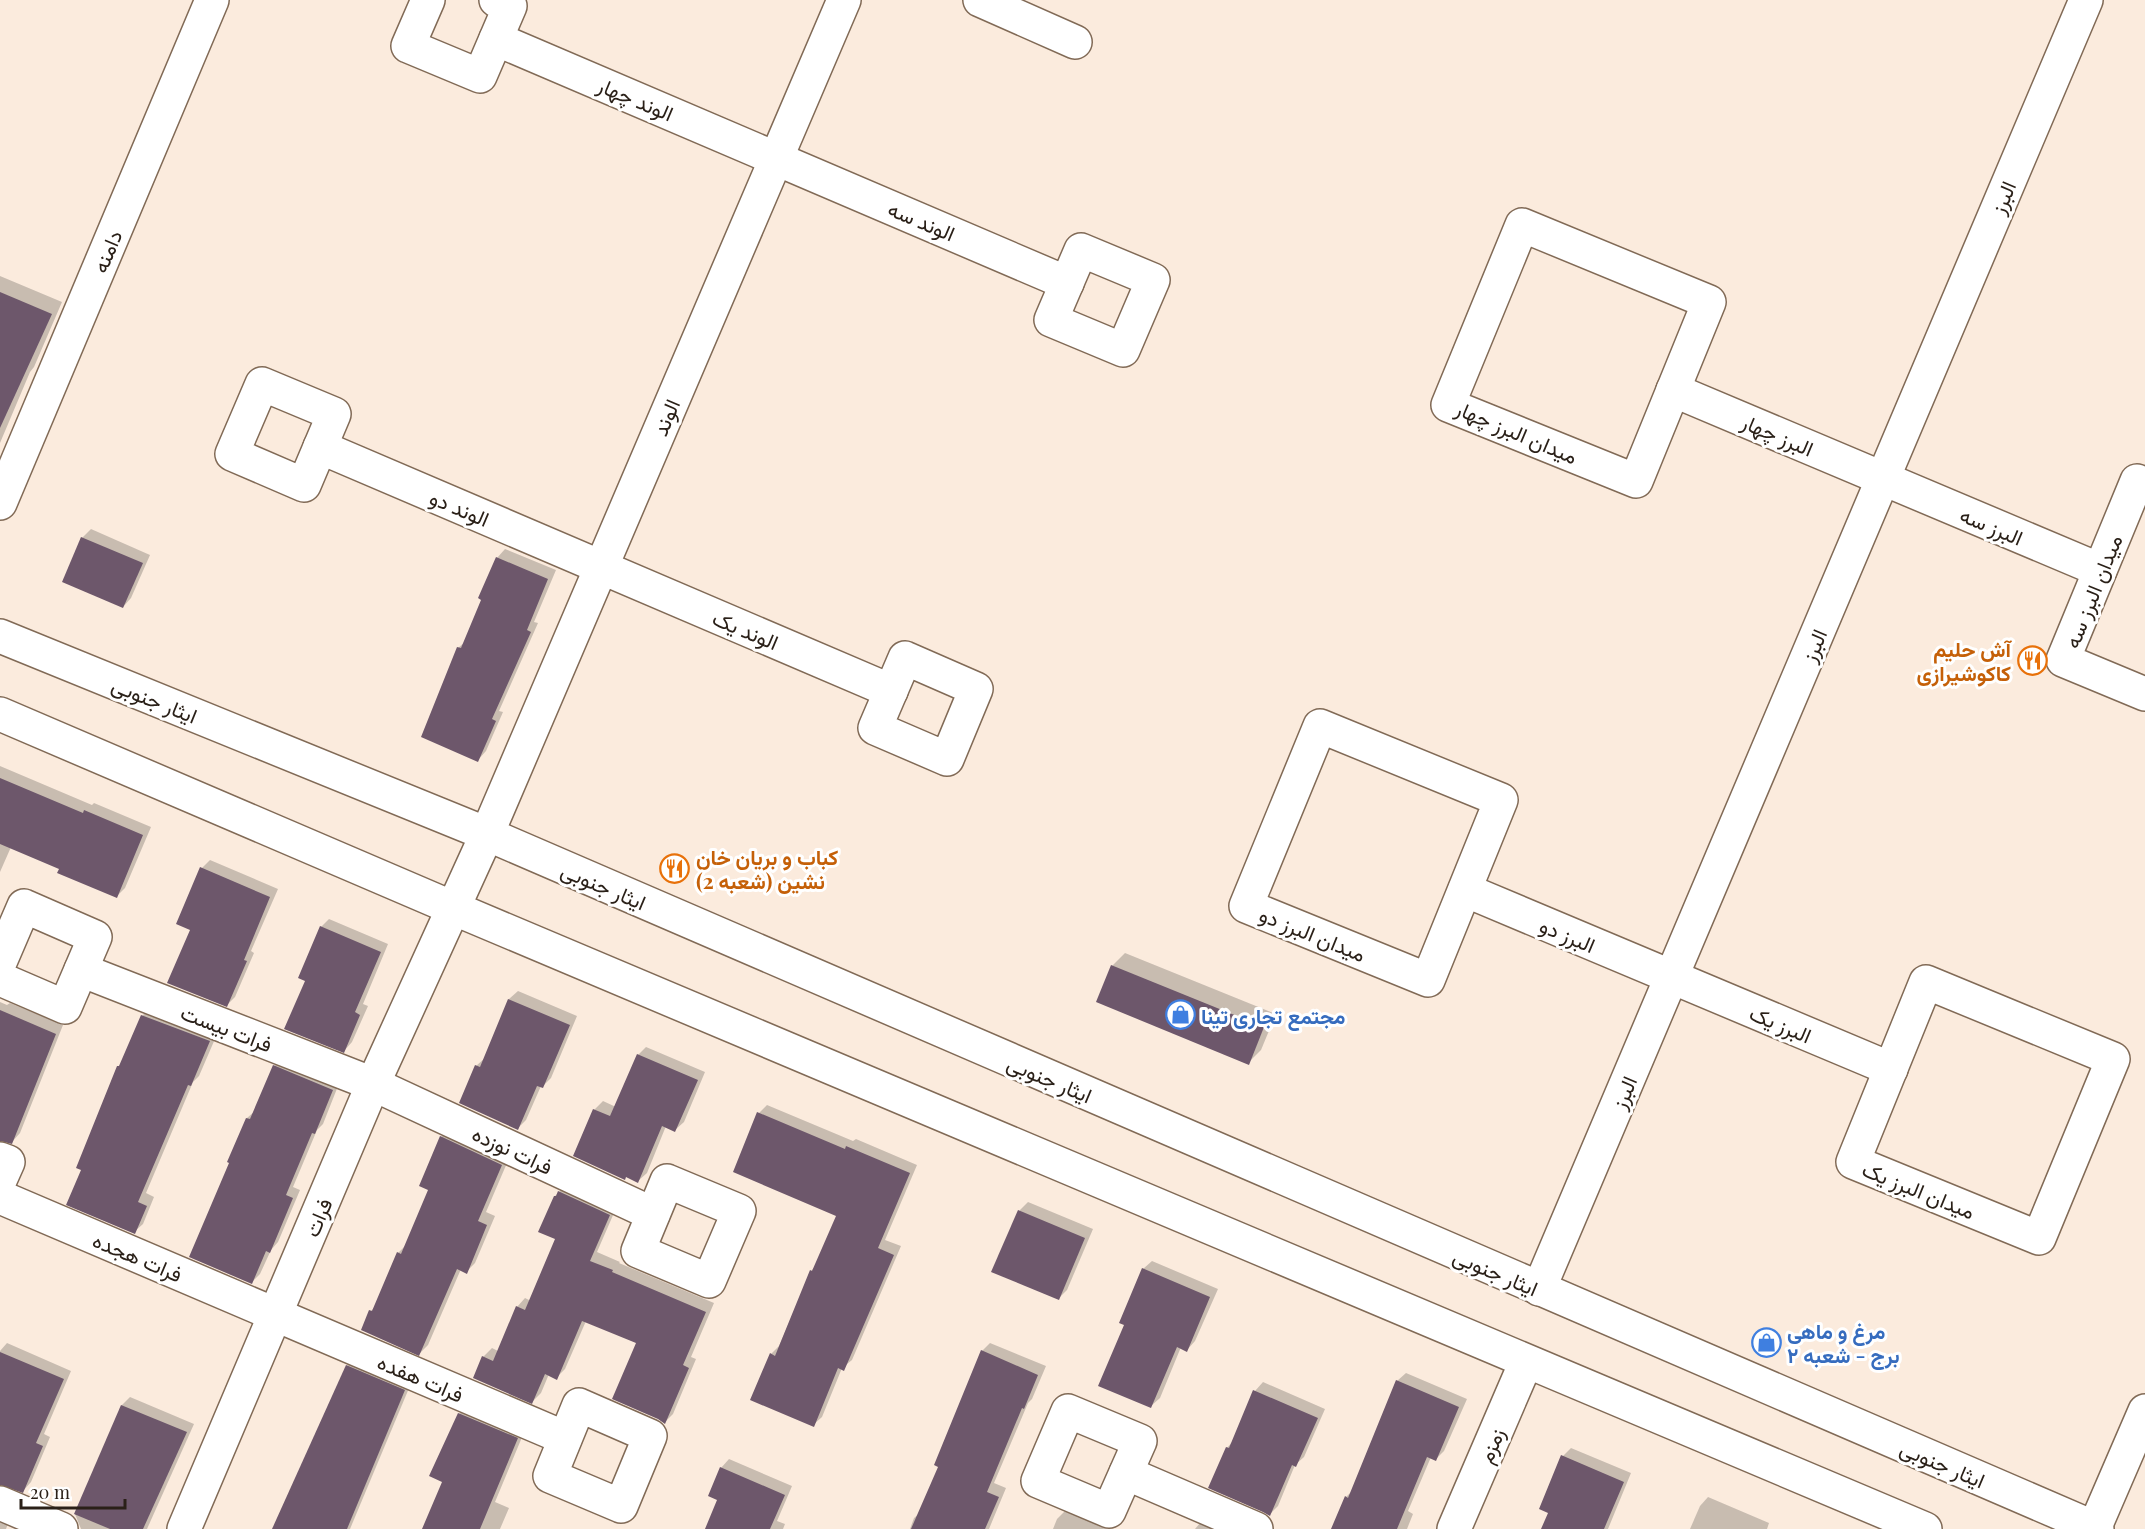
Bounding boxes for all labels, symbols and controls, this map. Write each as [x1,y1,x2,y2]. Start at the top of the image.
street label: الوند چهار [592,69,678,128]
street label: البرز [1982,176,2022,219]
street label: الوند سه [884,193,960,248]
street label: دامنه [84,225,128,277]
street label: میدان البرز چهار [1450,392,1582,471]
street label: الوند [645,394,686,440]
street label: البرز چهار [1736,406,1818,464]
street label: الوند دو [426,482,494,533]
street label: البرز سه [1956,499,2028,552]
street label: میدان البرز سه [2057,530,2128,652]
street label: الوند یک [708,603,783,656]
street label: البرز [1793,624,1833,667]
place label: آش حلیم کاکوشیرازی [1916,634,2013,687]
restaurant icon: آش حلیم کاکوشیرازی [2016,644,2048,676]
street label: ایثار جنوبی [108,669,202,730]
place label: کباب و بریان خان نشین (شعبه 2) [696,842,838,894]
restaurant icon: کباب و بریان خان نشین (شعبه 2) [659,852,691,884]
street label: ایثار جنوبی [557,855,651,916]
street label: میدان البرز دو [1255,899,1370,968]
street label: البرز دو [1536,910,1600,959]
street label: فرات بیست [177,997,277,1058]
street label: البرز یک [1745,997,1816,1049]
shop icon: مجتمع تجاری تینا [1164,999,1196,1031]
place label: مجتمع تجاری تینا [1201,1001,1346,1031]
street label: ایثار جنوبی [1003,1048,1097,1109]
street label: البرز [1603,1071,1643,1114]
street label: فرات نوزده [468,1118,558,1181]
street label: میدان البرز یک [1858,1154,1979,1225]
street label: فرات [296,1193,339,1241]
street label: فرات هجده [89,1225,187,1288]
street label: ایثار جنوبی [1449,1241,1543,1302]
place label: مرغ و ماهی برج - شعبه ۲ [1787,1316,1900,1370]
shop icon: مرغ و ماهی برج - شعبه ۲ [1750,1326,1782,1358]
street label: فرات هفده [373,1346,468,1409]
street label: زمزم [1470,1423,1512,1468]
street label: ایثار جنوبی [1896,1433,1990,1494]
scale bar [21,1472,124,1510]
text: 20 m [30,1480,70,1504]

